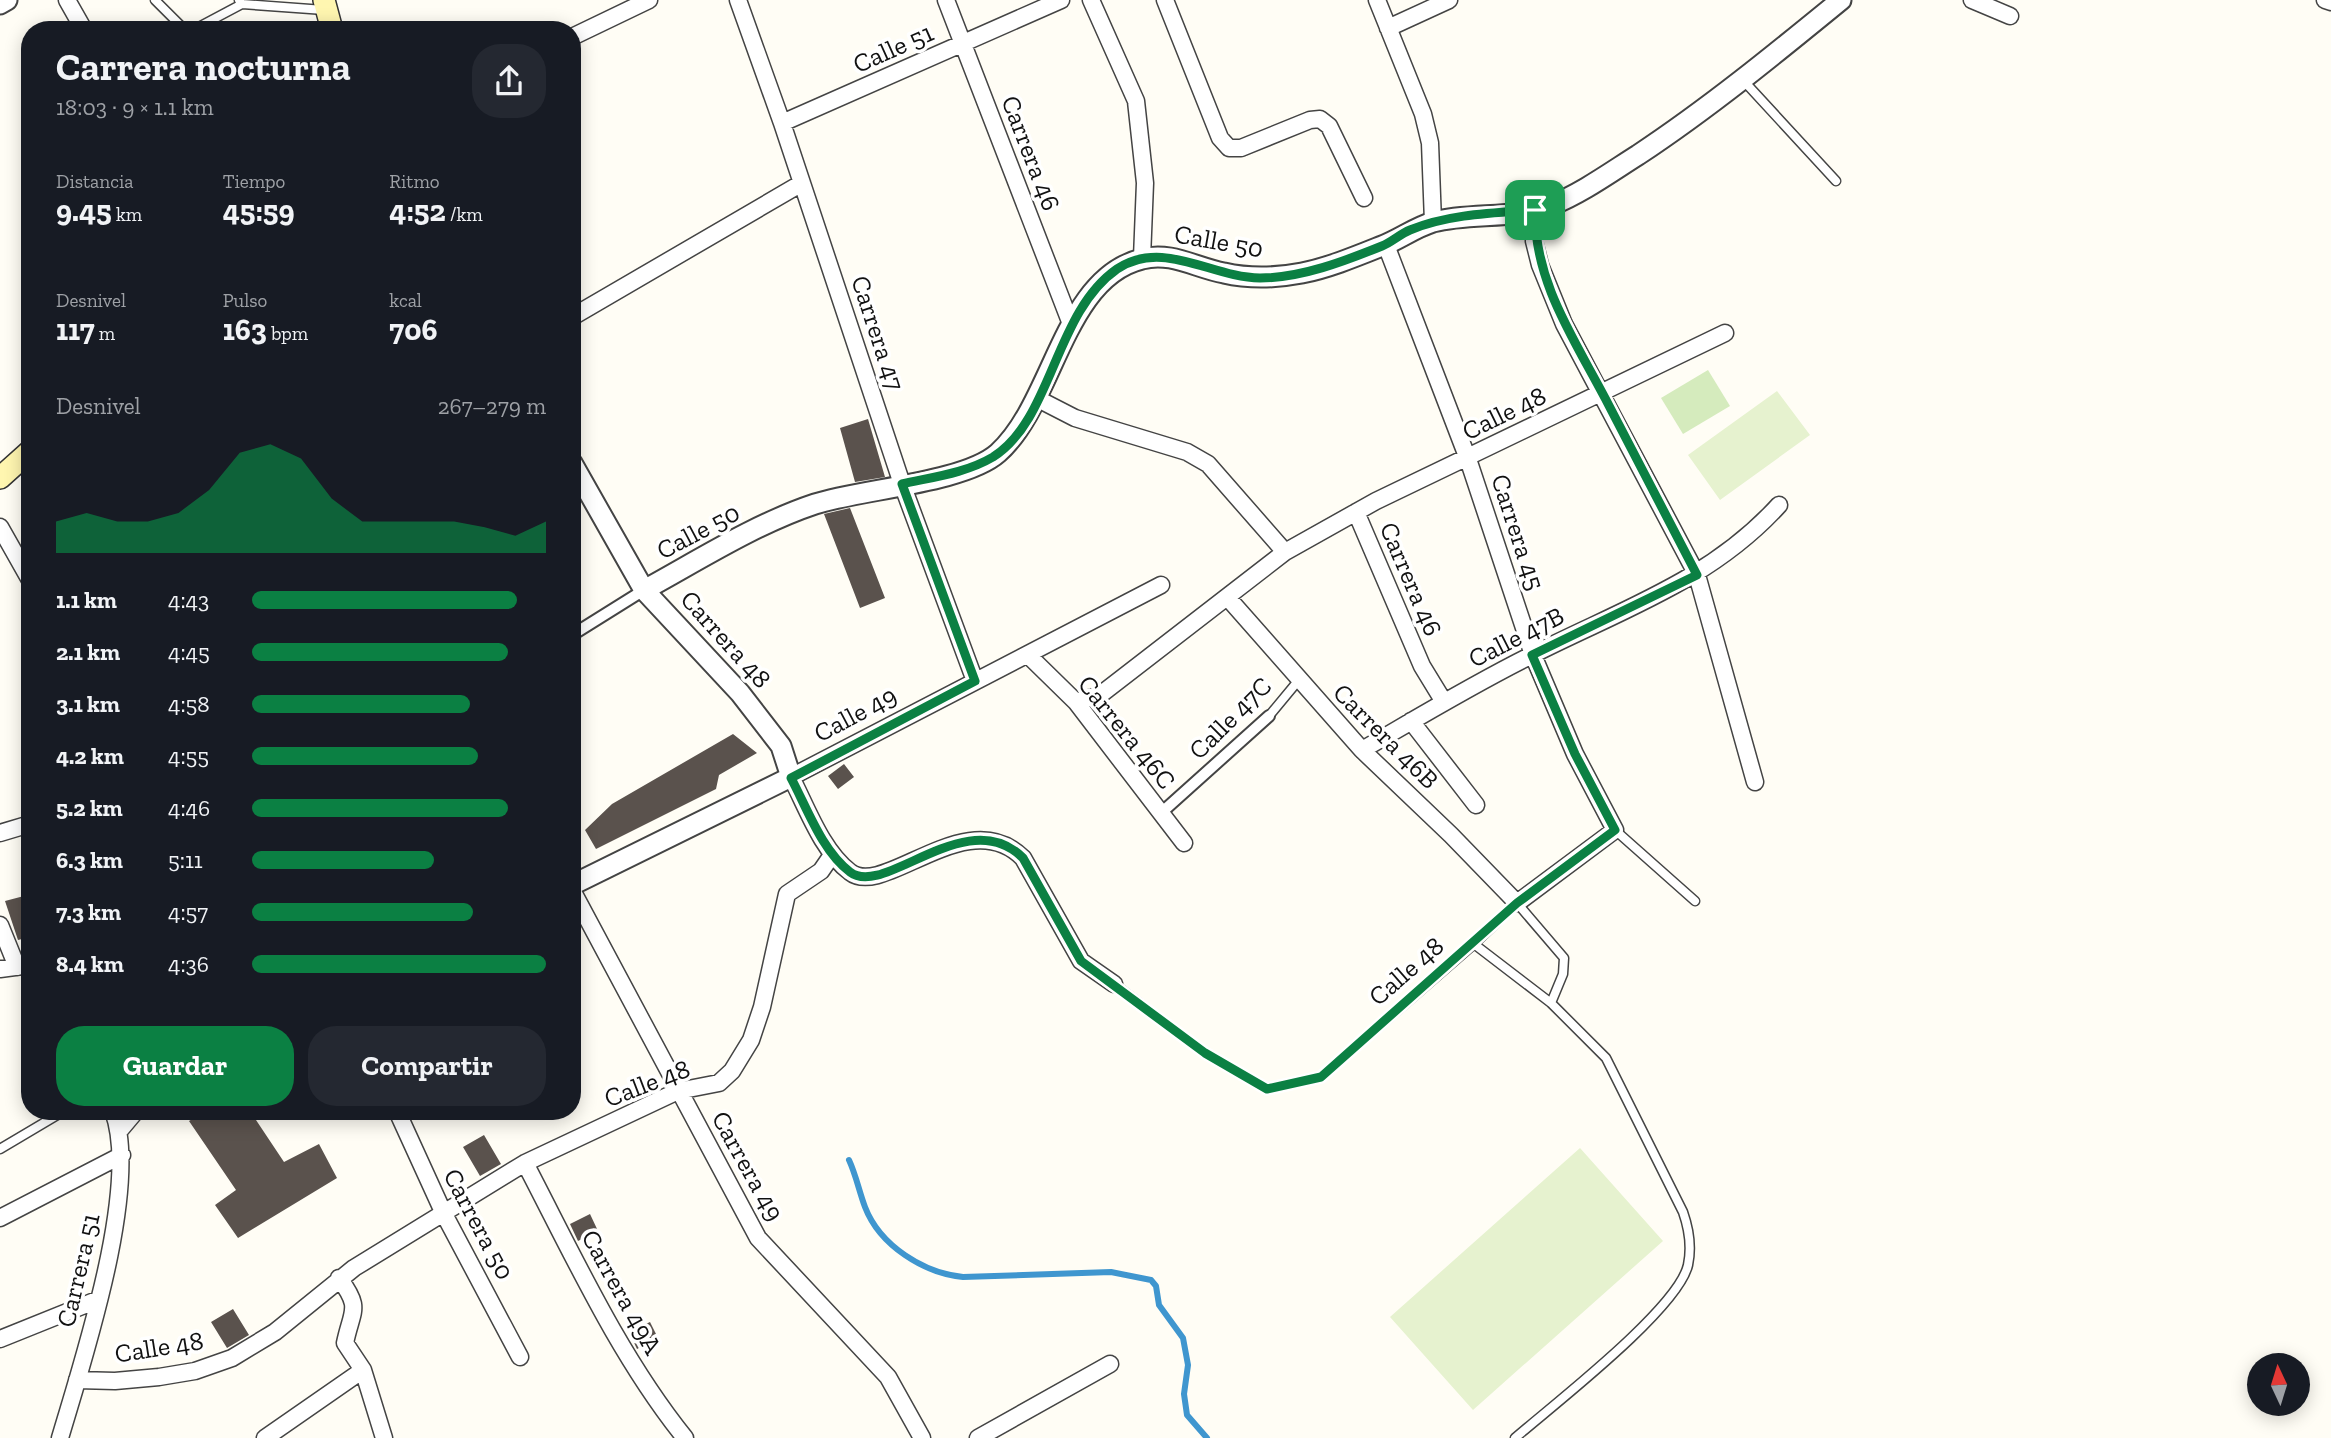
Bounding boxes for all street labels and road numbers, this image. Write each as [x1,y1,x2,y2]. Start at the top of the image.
street label: Calle 51 [848,16,938,80]
street label: Carrera 46 [994,91,1068,215]
street label: Calle 50 [1172,217,1266,265]
street label: Carrera 47 [844,272,912,394]
street label: Calle 48 [1457,379,1551,447]
street label: Carrera 45 [1484,470,1552,594]
street label: Calle 50 [651,496,745,566]
street label: Carrera 46 [1373,517,1449,641]
street label: Carrera 48 [674,583,778,695]
street label: Calle 47B [1463,599,1569,675]
street label: Carrera 46C [1071,669,1183,795]
street label: Calle 47C [1182,670,1278,766]
street label: Carrera 46B [1326,676,1446,796]
street label: Calle 49 [808,679,902,749]
street label: Calle 48 [1362,930,1450,1012]
street label: Calle 48 [600,1052,694,1114]
street label: Carrera 49 [705,1105,791,1227]
street label: Carrera 50 [436,1163,522,1285]
street label: Carrera 51 [49,1210,107,1330]
street label: Carrera 49A [575,1224,670,1361]
street label: Calle 48 [112,1324,206,1370]

